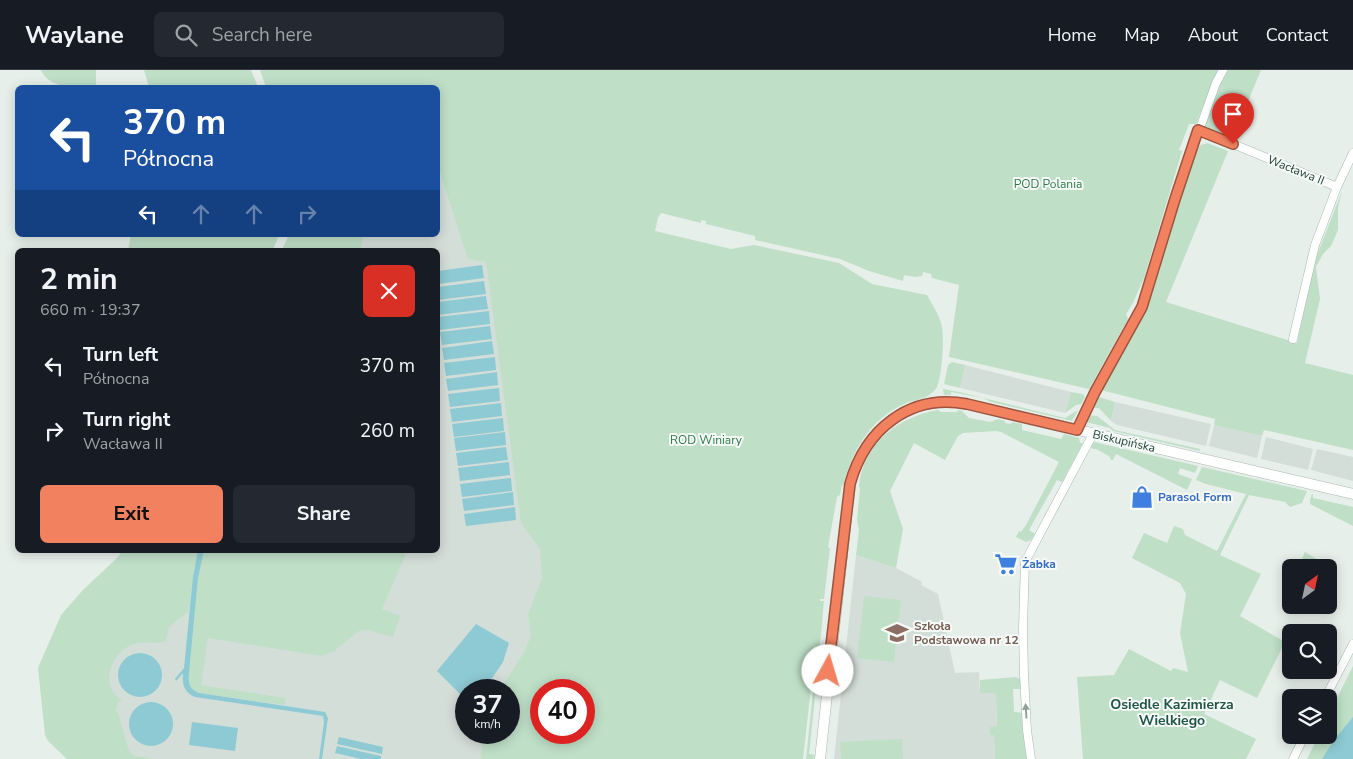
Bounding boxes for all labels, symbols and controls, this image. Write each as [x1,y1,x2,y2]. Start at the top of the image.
search box [154,12,504,57]
text: Waylane [25,19,124,51]
icon: search [172,21,200,49]
text: Search here [212,22,312,48]
text: Home [1048,23,1096,47]
text: Map [1124,23,1160,47]
text: About [1188,23,1238,47]
text: Contact [1266,23,1328,47]
pin [1212,93,1254,144]
text: 370 m [123,99,226,146]
icon: arrive [1219,100,1247,128]
icon: left [40,105,105,170]
text: Północna [123,144,214,174]
street label: Wacława II [1265,151,1327,189]
park label: POD Polania [1014,176,1082,192]
icon: left [134,200,162,228]
icon: ahead [187,200,215,228]
icon: ahead [240,200,268,228]
icon: right [293,200,321,228]
text: 2 min [40,259,118,300]
button: close [363,265,415,317]
text: 660 m · 19:37 [40,299,141,321]
text: Turn left [83,342,158,368]
icon: left [40,352,68,380]
text: 370 m [360,353,415,379]
text: Północna [83,368,149,390]
text: Turn right [83,407,170,433]
icon: right [40,417,68,445]
text: 260 m [360,418,415,444]
street label: Biskupińska [1091,426,1157,456]
park label: ROD Winiary [670,432,743,448]
text: Wacława II [83,433,163,455]
shop icon: Parasol Form [1129,484,1155,510]
button: Exit [40,485,223,543]
button: Share [233,485,415,543]
place label: Parasol Form [1158,489,1232,505]
supermarket icon: Żabka [993,551,1019,577]
place label: Żabka [1022,556,1056,572]
north arrow [1282,559,1338,614]
map controls [1282,559,1337,744]
place label: Szkoła Podstawowa nr 12 [914,618,1019,648]
school or university icon: Szkoła Podstawowa nr 12 [884,620,910,646]
button: search [1282,624,1337,679]
position arrow [801,644,853,696]
speed limit sign: 40 [530,679,595,744]
text: 37 [472,688,503,722]
button: layers [1282,689,1337,744]
district label: Osiedle Kazimierza Wielkiego [1110,695,1234,730]
one-way arrow [1022,702,1030,718]
text: km/h [474,716,501,732]

